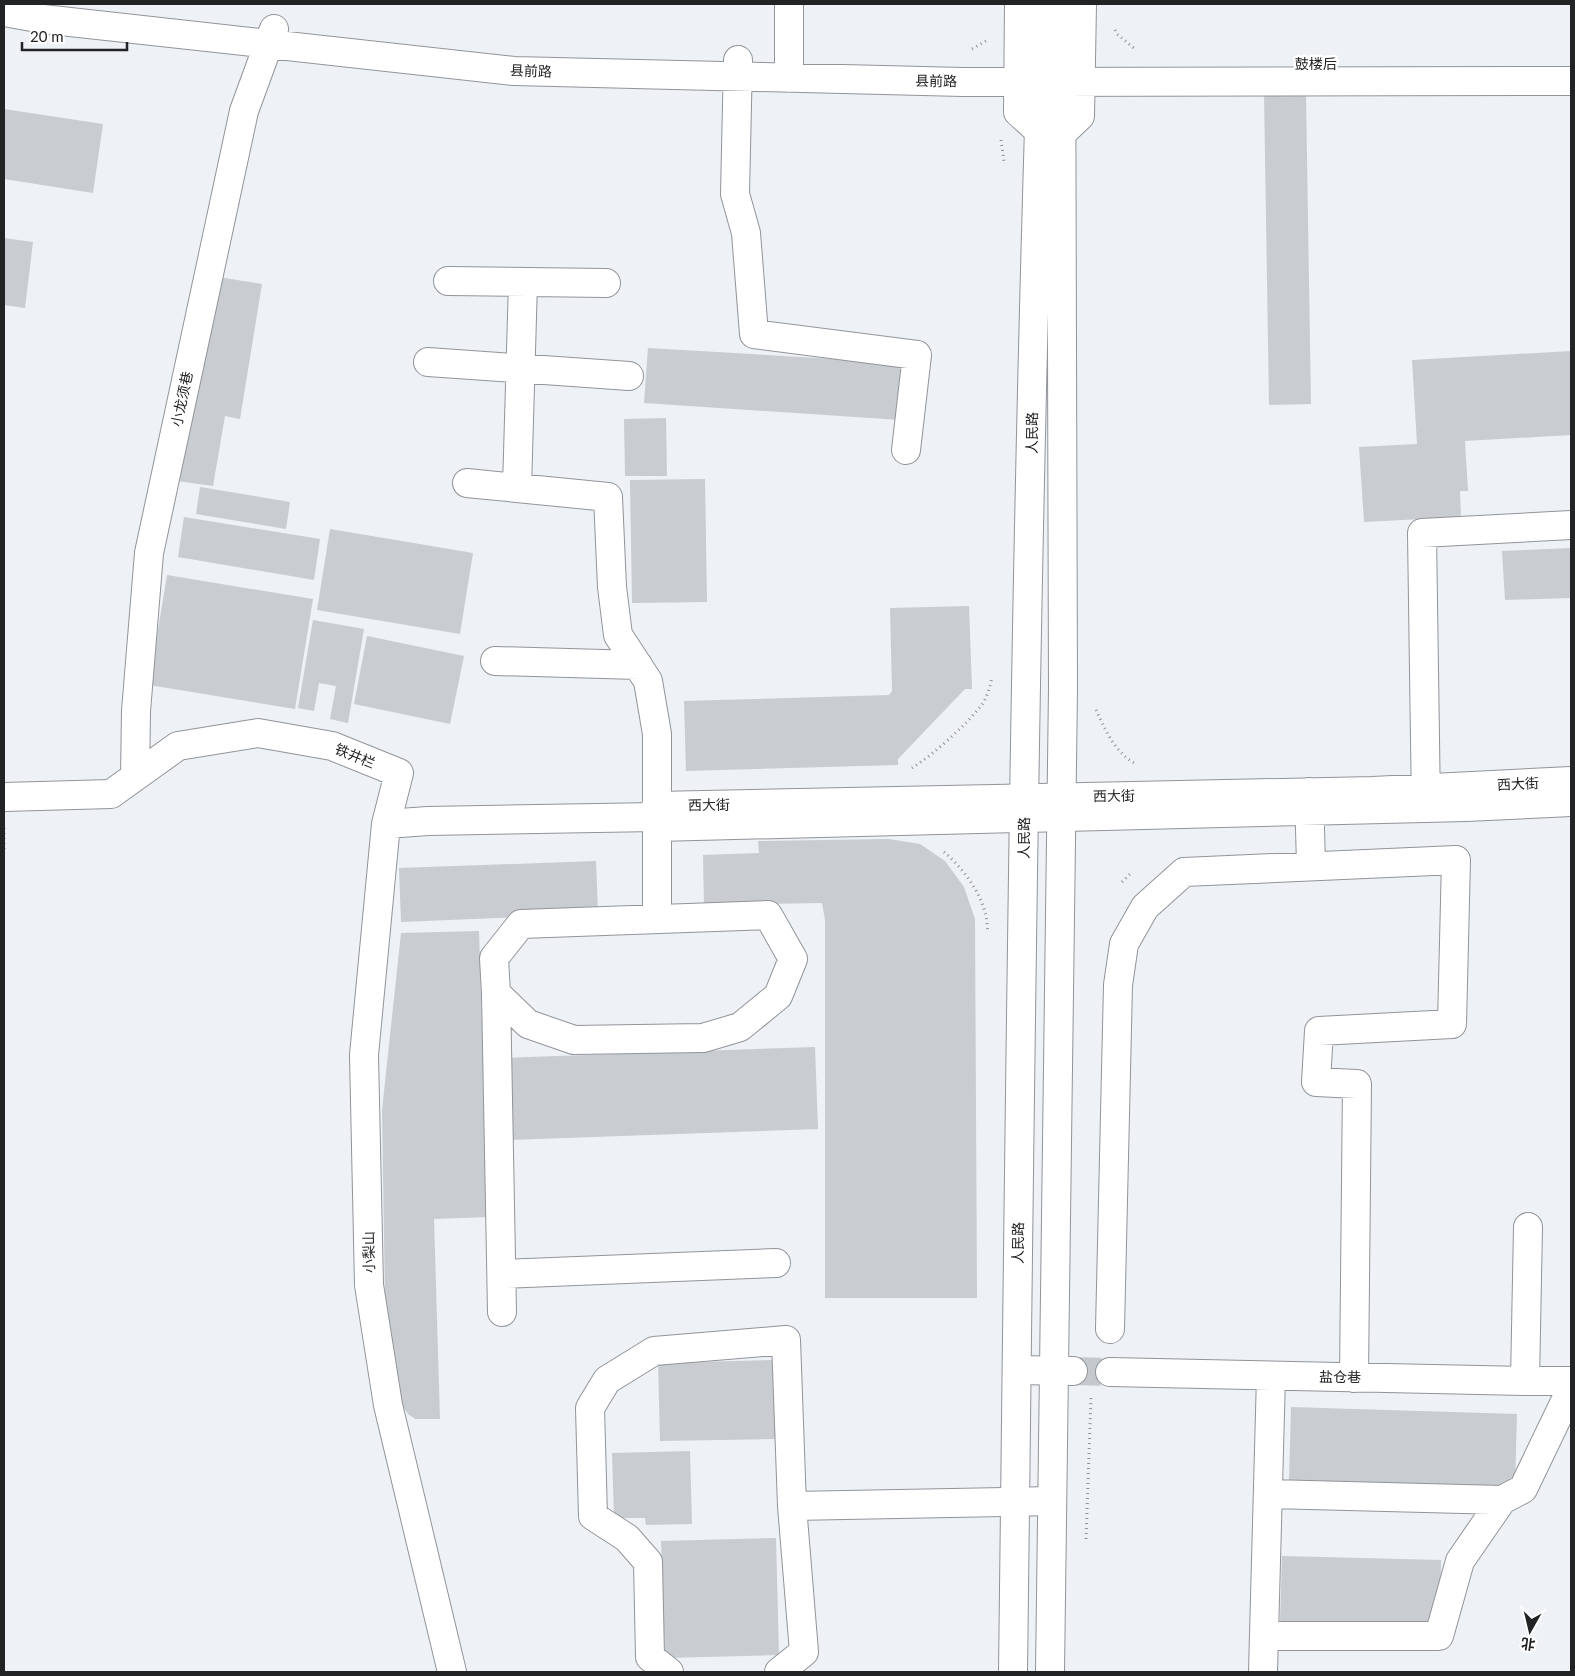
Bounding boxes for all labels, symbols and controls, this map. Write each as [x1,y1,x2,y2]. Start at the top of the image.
scale bar [22,20,128,52]
text: 20 m [30,27,64,45]
street label: 鼓楼后 [1295,55,1337,72]
street label: 县前路 [510,61,552,80]
street label: 县前路 [915,72,957,89]
street label: 小龙须巷 [167,370,196,428]
street label: 人民路 [1023,412,1040,454]
street label: 铁井栏 [333,740,378,771]
street label: 西大街 [1497,774,1539,793]
street label: 西大街 [1093,787,1135,804]
street label: 西大街 [688,796,730,813]
street label: 人民路 [1015,817,1032,859]
street label: 人民路 [1009,1222,1026,1264]
street label: 小梨山 [360,1231,377,1273]
street label: 盐仓巷 [1319,1368,1361,1385]
north arrow [1505,1606,1555,1656]
text: 北 [1520,1635,1536,1654]

